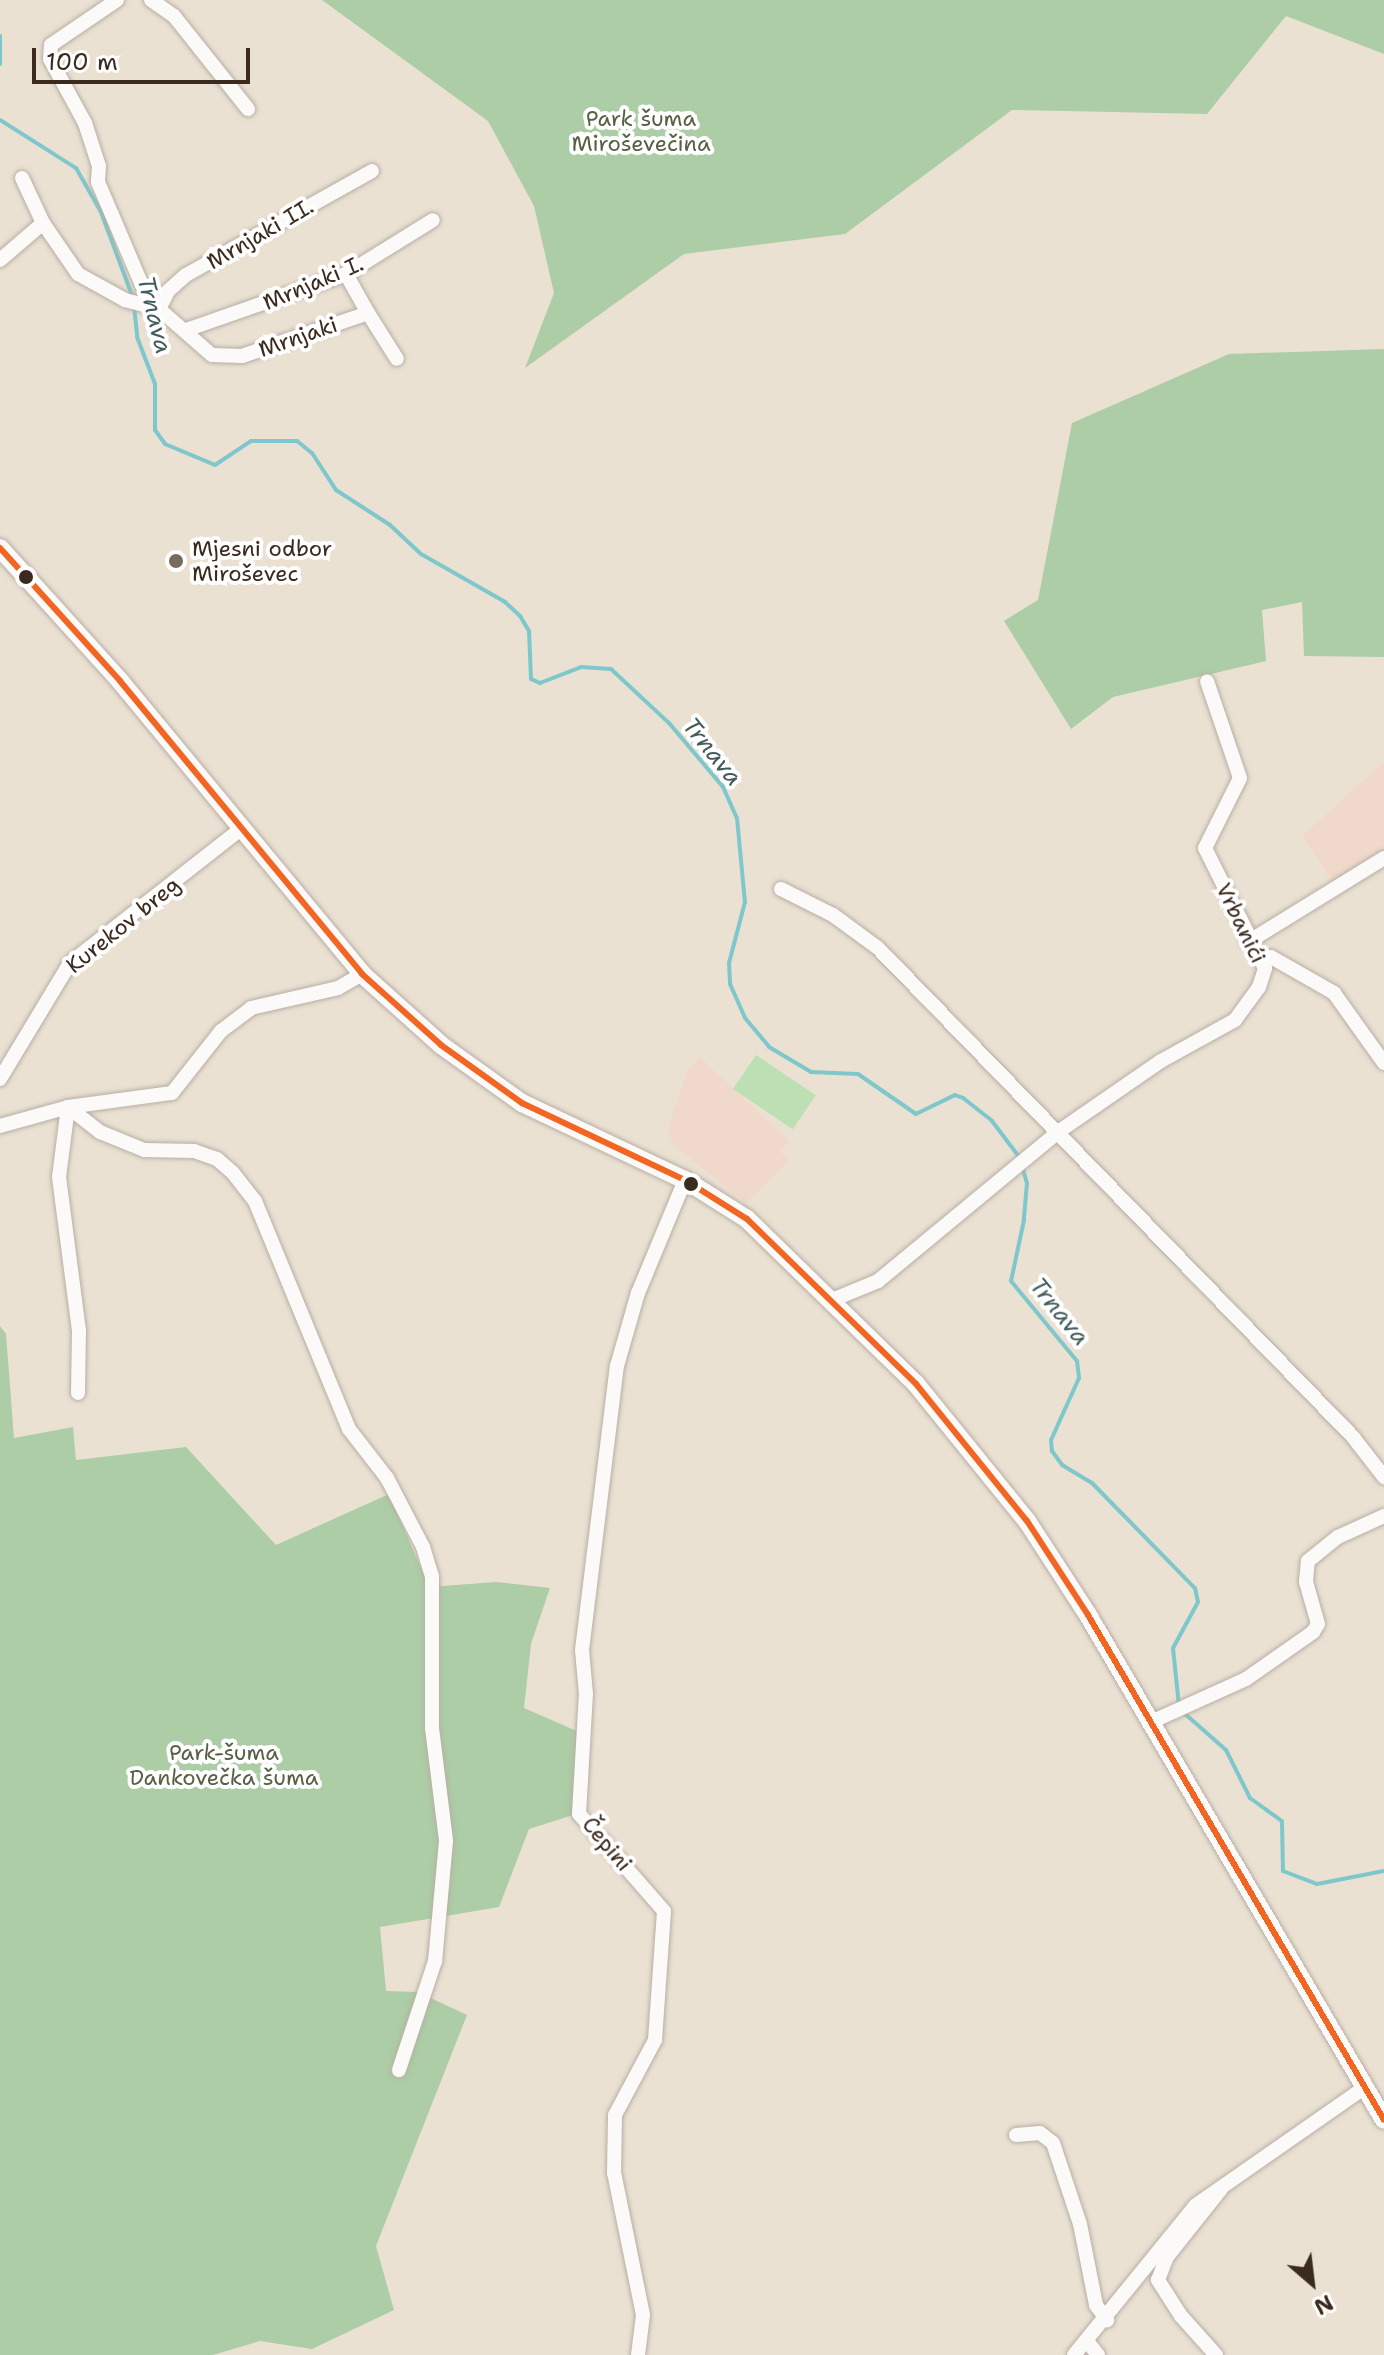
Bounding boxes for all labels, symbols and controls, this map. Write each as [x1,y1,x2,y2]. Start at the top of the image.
scale bar [36,32,254,82]
text: 100 m [46,46,118,78]
park label: Park šuma Miroševečina [571,105,711,156]
street label: Mrnjaki II. [202,193,318,275]
street label: Mrnjaki I. [259,250,367,316]
water label: Trnava [130,273,178,357]
street label: Mrnjaki [255,311,341,363]
place label: Mjesni odbor Miroševec [192,535,332,586]
marker: Mjesni odbor Miroševec [167,552,185,570]
unlabelled marker [18,569,34,585]
water label: Trnava [676,712,748,792]
street label: Kurekov breg [61,871,185,979]
street label: Vrbanići [1210,879,1272,967]
unlabelled marker [683,1176,699,1192]
water label: Trnava [1023,1272,1095,1352]
park label: Park-šuma Dankovečka šuma [129,1739,319,1790]
street label: Čepini [577,1811,637,1877]
north arrow [1272,2243,1352,2323]
text: N [1309,2288,1338,2322]

